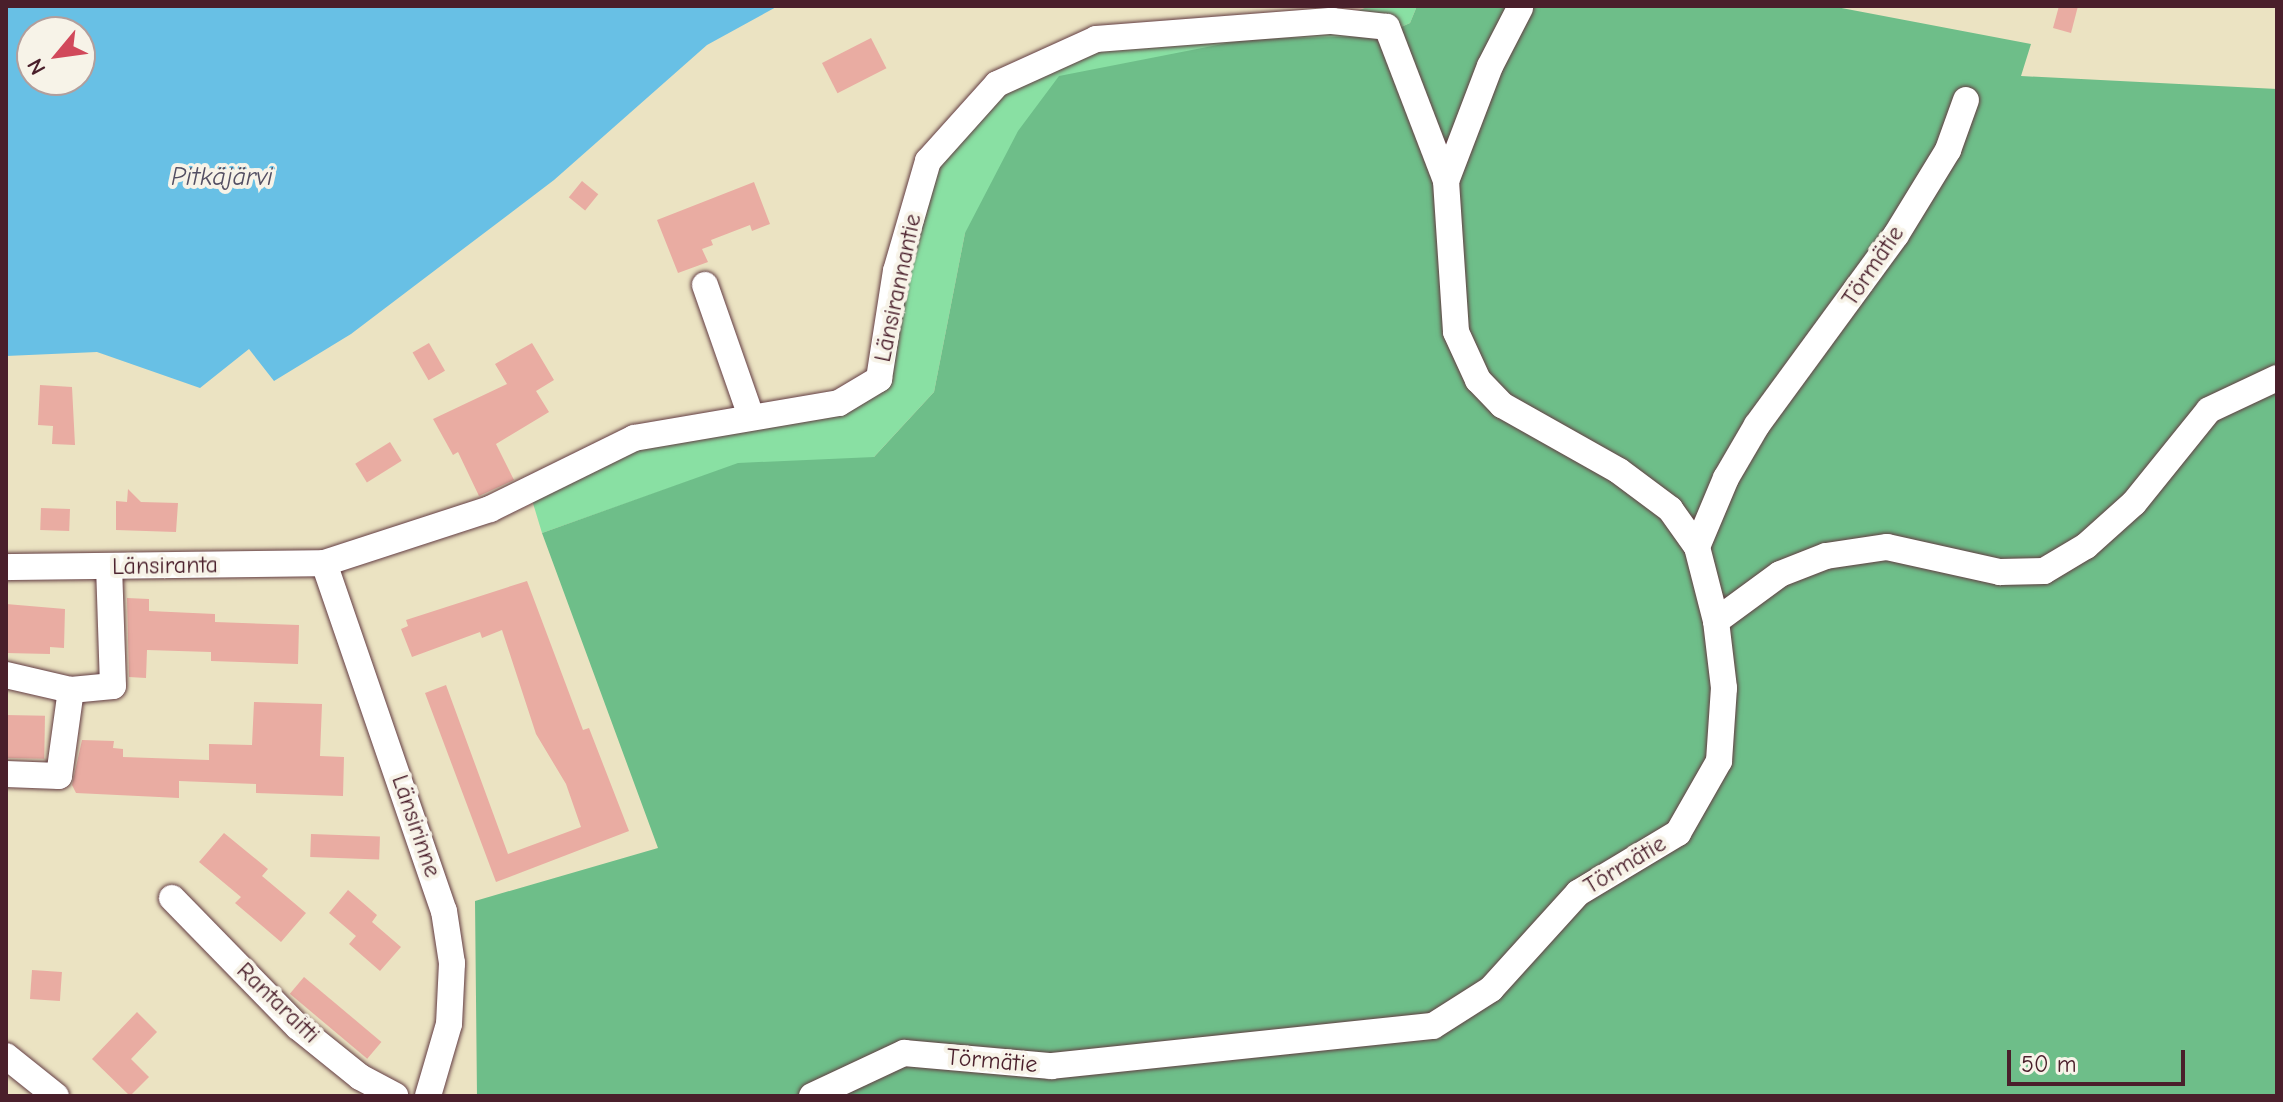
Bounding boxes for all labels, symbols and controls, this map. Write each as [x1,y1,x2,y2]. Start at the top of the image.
north arrow [16,16,96,96]
text: N [22,54,52,79]
water label: Pitkäjärvi [171,162,273,194]
street label: Länsirannantie [868,211,928,365]
street label: Törmätie [1836,220,1910,312]
street label: Länsiranta [112,551,218,581]
street label: Länsirinne [385,771,447,881]
street label: Törmätie [1579,829,1671,901]
street label: Rantaraitti [230,956,326,1050]
scale bar [2011,1034,2189,1084]
street label: Törmätie [945,1043,1039,1079]
text: 50 m [2021,1050,2077,1078]

